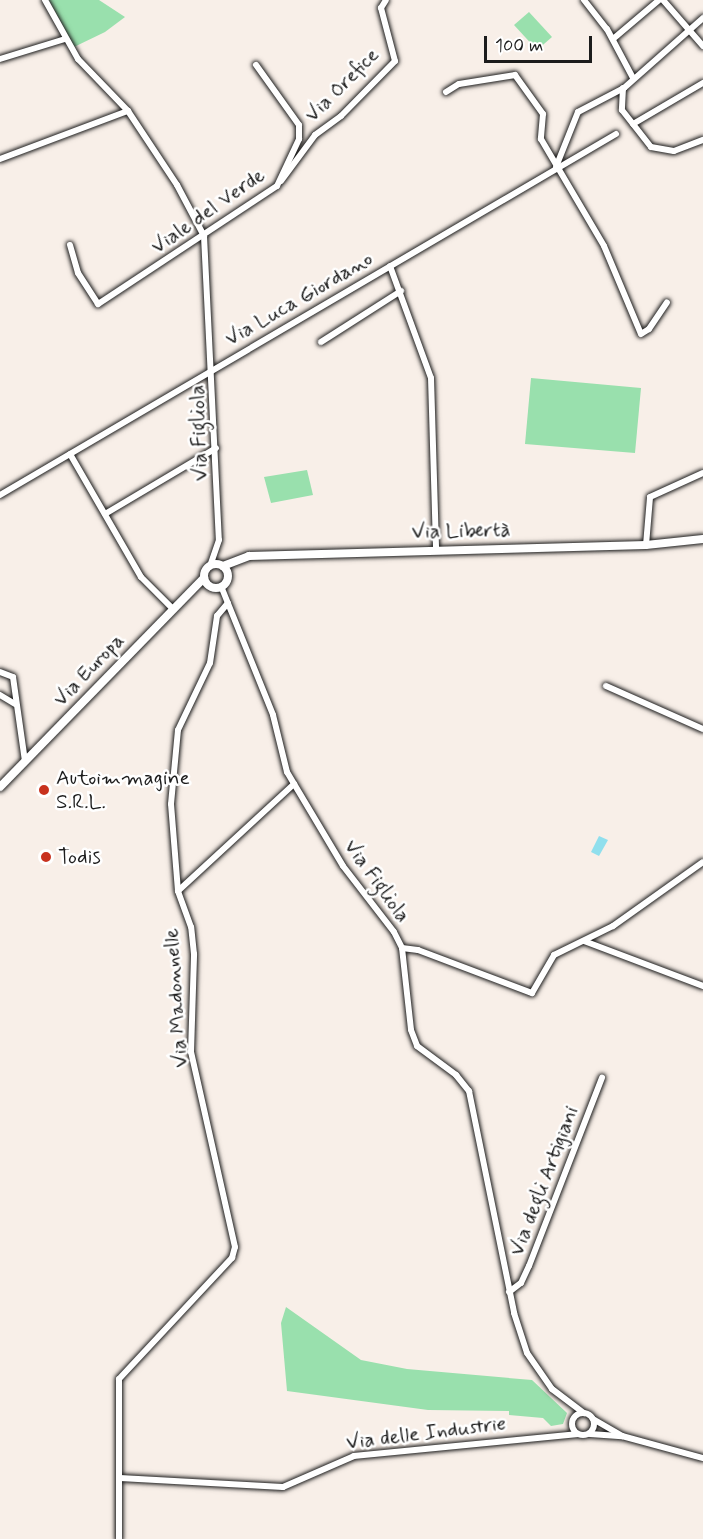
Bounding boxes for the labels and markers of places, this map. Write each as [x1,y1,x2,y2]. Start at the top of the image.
place label: Autoimmagine S.R.L. [56,765,190,815]
marker: Autoimmagine S.R.L. [37,783,51,797]
place label: Todis [58,844,101,870]
marker: Todis [39,850,53,864]

